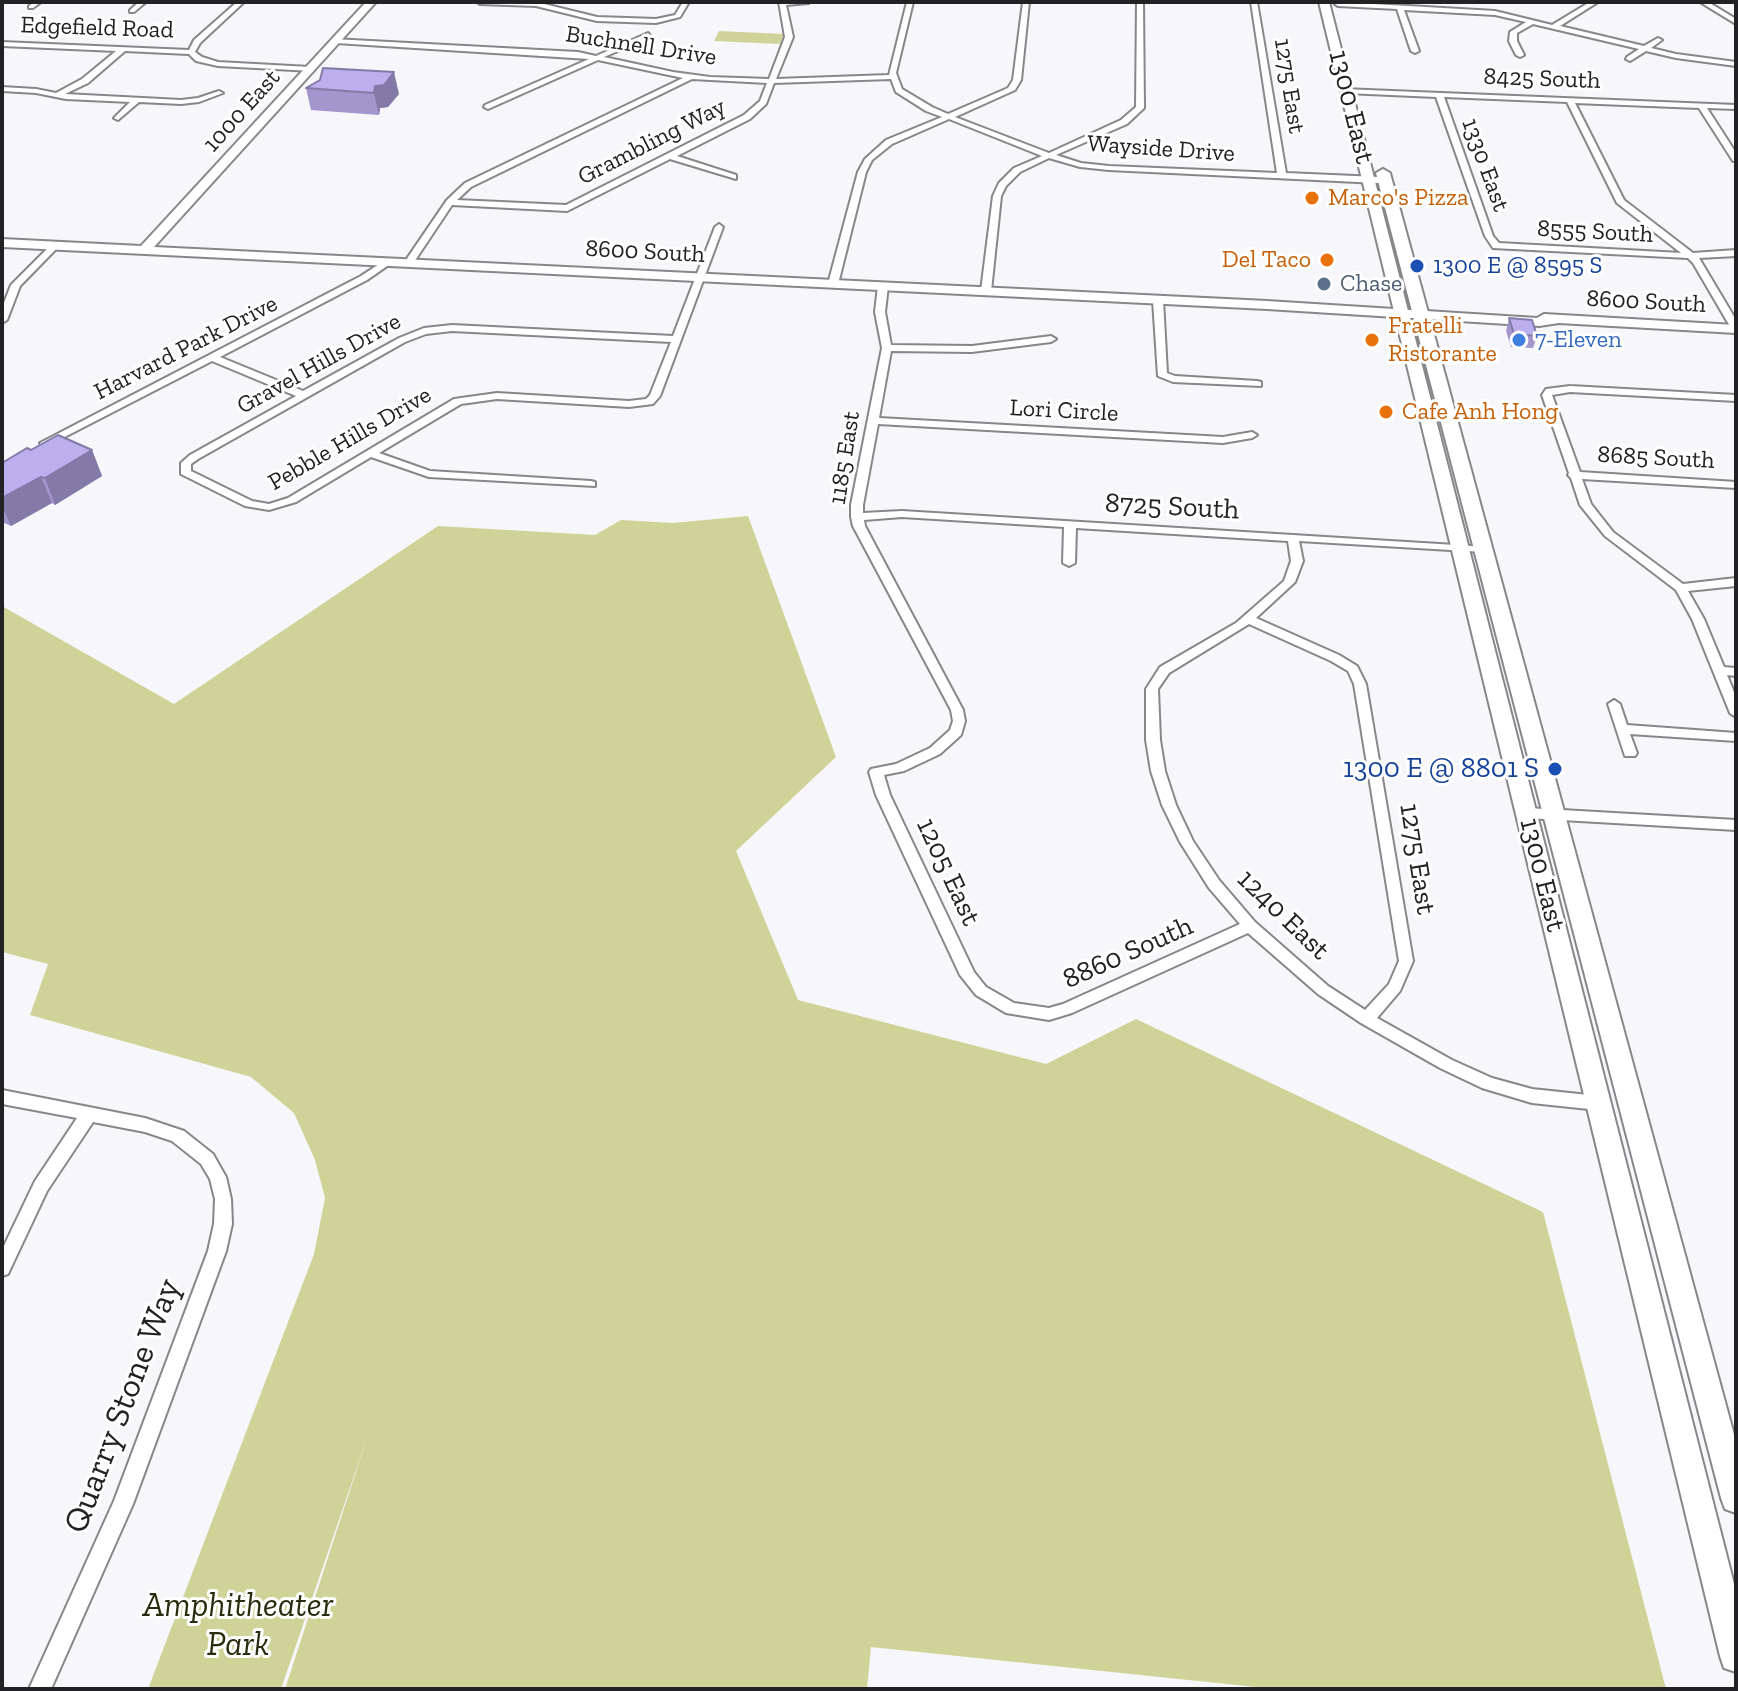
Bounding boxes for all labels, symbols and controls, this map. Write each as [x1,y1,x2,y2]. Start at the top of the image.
street label: Edgefield Road [20,11,174,45]
street label: Buchnell Drive [564,20,718,72]
street label: 1275 East [1267,36,1311,136]
street label: 1300 East [1321,47,1381,167]
street label: 8425 South [1483,63,1601,95]
street label: 1000 East [197,64,287,158]
street label: Grambling Way [573,92,731,192]
street label: 1330 East [1455,114,1515,216]
street label: Wayside Drive [1086,129,1236,169]
place label: Marco's Pizza [1328,184,1469,212]
marker: Marco's Pizza [1303,189,1321,207]
street label: 8555 South [1536,215,1654,249]
street label: 8600 South [584,234,706,270]
place label: Del Taco [1222,246,1311,274]
marker: Del Taco [1318,251,1336,269]
place label: 1300 E @ 8595 S [1433,252,1602,280]
marker: 1300 E @ 8595 S [1408,257,1426,275]
place label: Chase [1340,270,1402,298]
marker: Chase [1315,275,1333,293]
street label: 8600 South [1585,284,1707,320]
street label: Harvard Park Drive [90,289,282,407]
street label: Gravel Hills Drive [232,307,406,421]
place label: Fratelli Ristorante [1388,312,1497,368]
place label: 7-Eleven [1535,326,1622,354]
marker: Fratelli Ristorante [1363,331,1381,349]
marker: 7-Eleven [1510,331,1528,349]
street label: Pebble Hills Drive [263,381,437,497]
street label: Lori Circle [1009,394,1119,428]
place label: Cafe Anh Hong [1402,398,1558,426]
marker: Cafe Anh Hong [1377,403,1395,421]
street label: 1185 East [823,409,867,507]
street label: 8685 South [1597,441,1715,475]
street label: 8725 South [1104,487,1240,527]
place label: 1300 E @ 8801 S [1343,752,1539,786]
marker: 1300 E @ 8801 S [1546,760,1564,778]
street label: 1275 East [1392,801,1442,917]
street label: 1205 East [909,813,987,931]
street label: 1300 East [1512,815,1572,935]
street label: 1240 East [1230,863,1336,967]
street label: 8860 South [1058,909,1198,997]
street label: Quarry Stone Way [56,1273,190,1539]
park label: Amphitheater Park [143,1586,333,1666]

